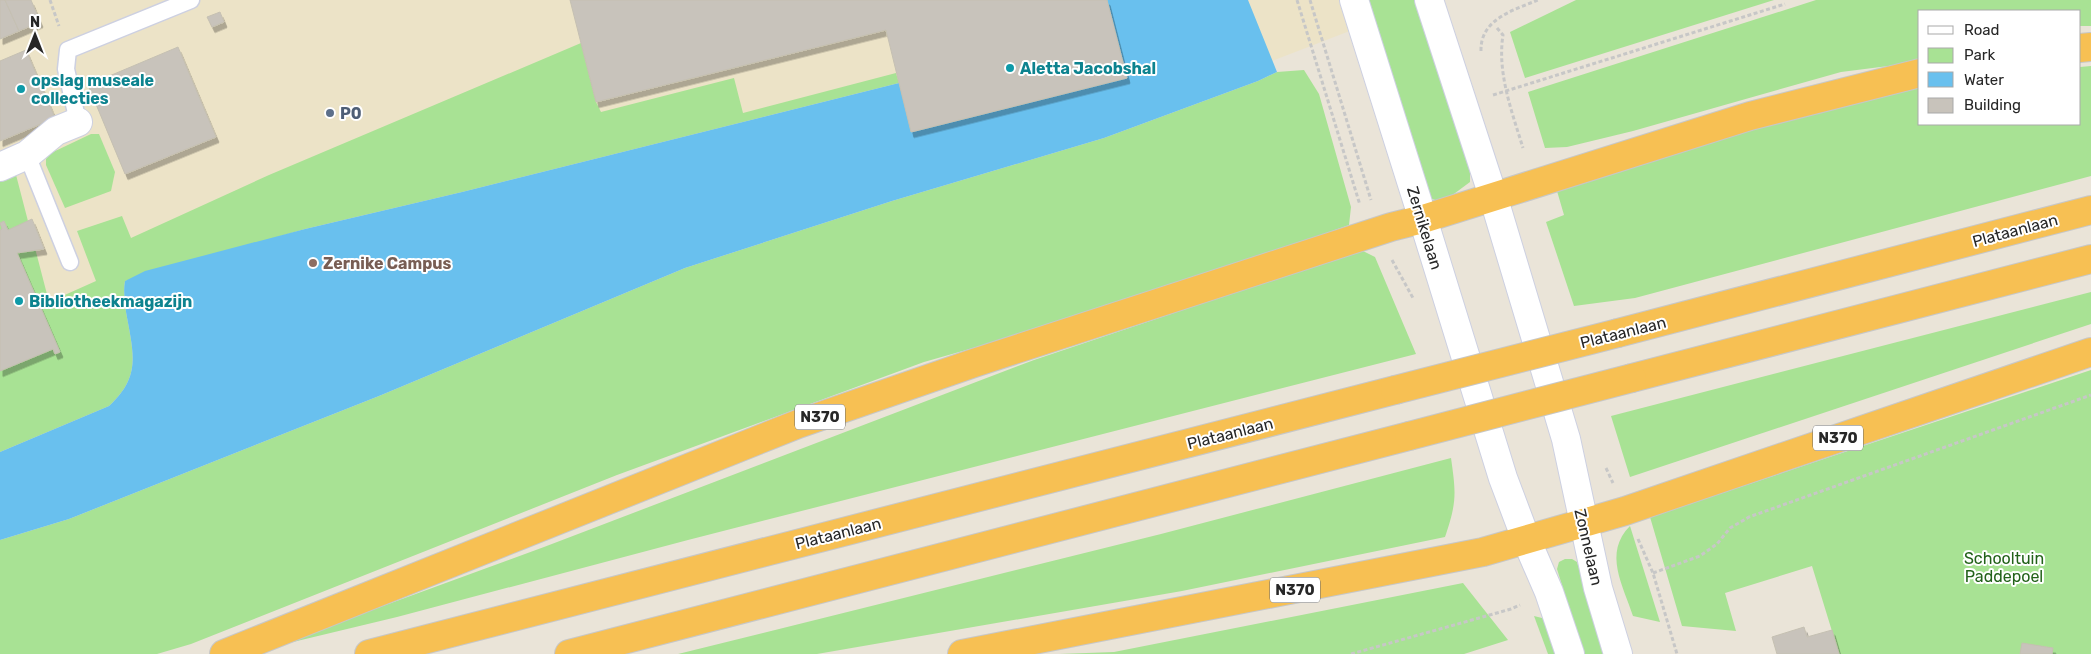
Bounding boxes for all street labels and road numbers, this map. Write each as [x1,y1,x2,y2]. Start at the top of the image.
street label: Zernikelaan [1403,184,1446,272]
street label: Plataanlaan [1970,210,2060,251]
street label: Plataanlaan [1578,313,1668,352]
road number: N370 [795,404,845,430]
street label: Plataanlaan [1185,414,1275,453]
road number: N370 [1813,426,1863,450]
street label: Zonnelaan [1570,507,1607,587]
street label: Plataanlaan [793,514,883,553]
road number: N370 [1270,578,1320,602]

